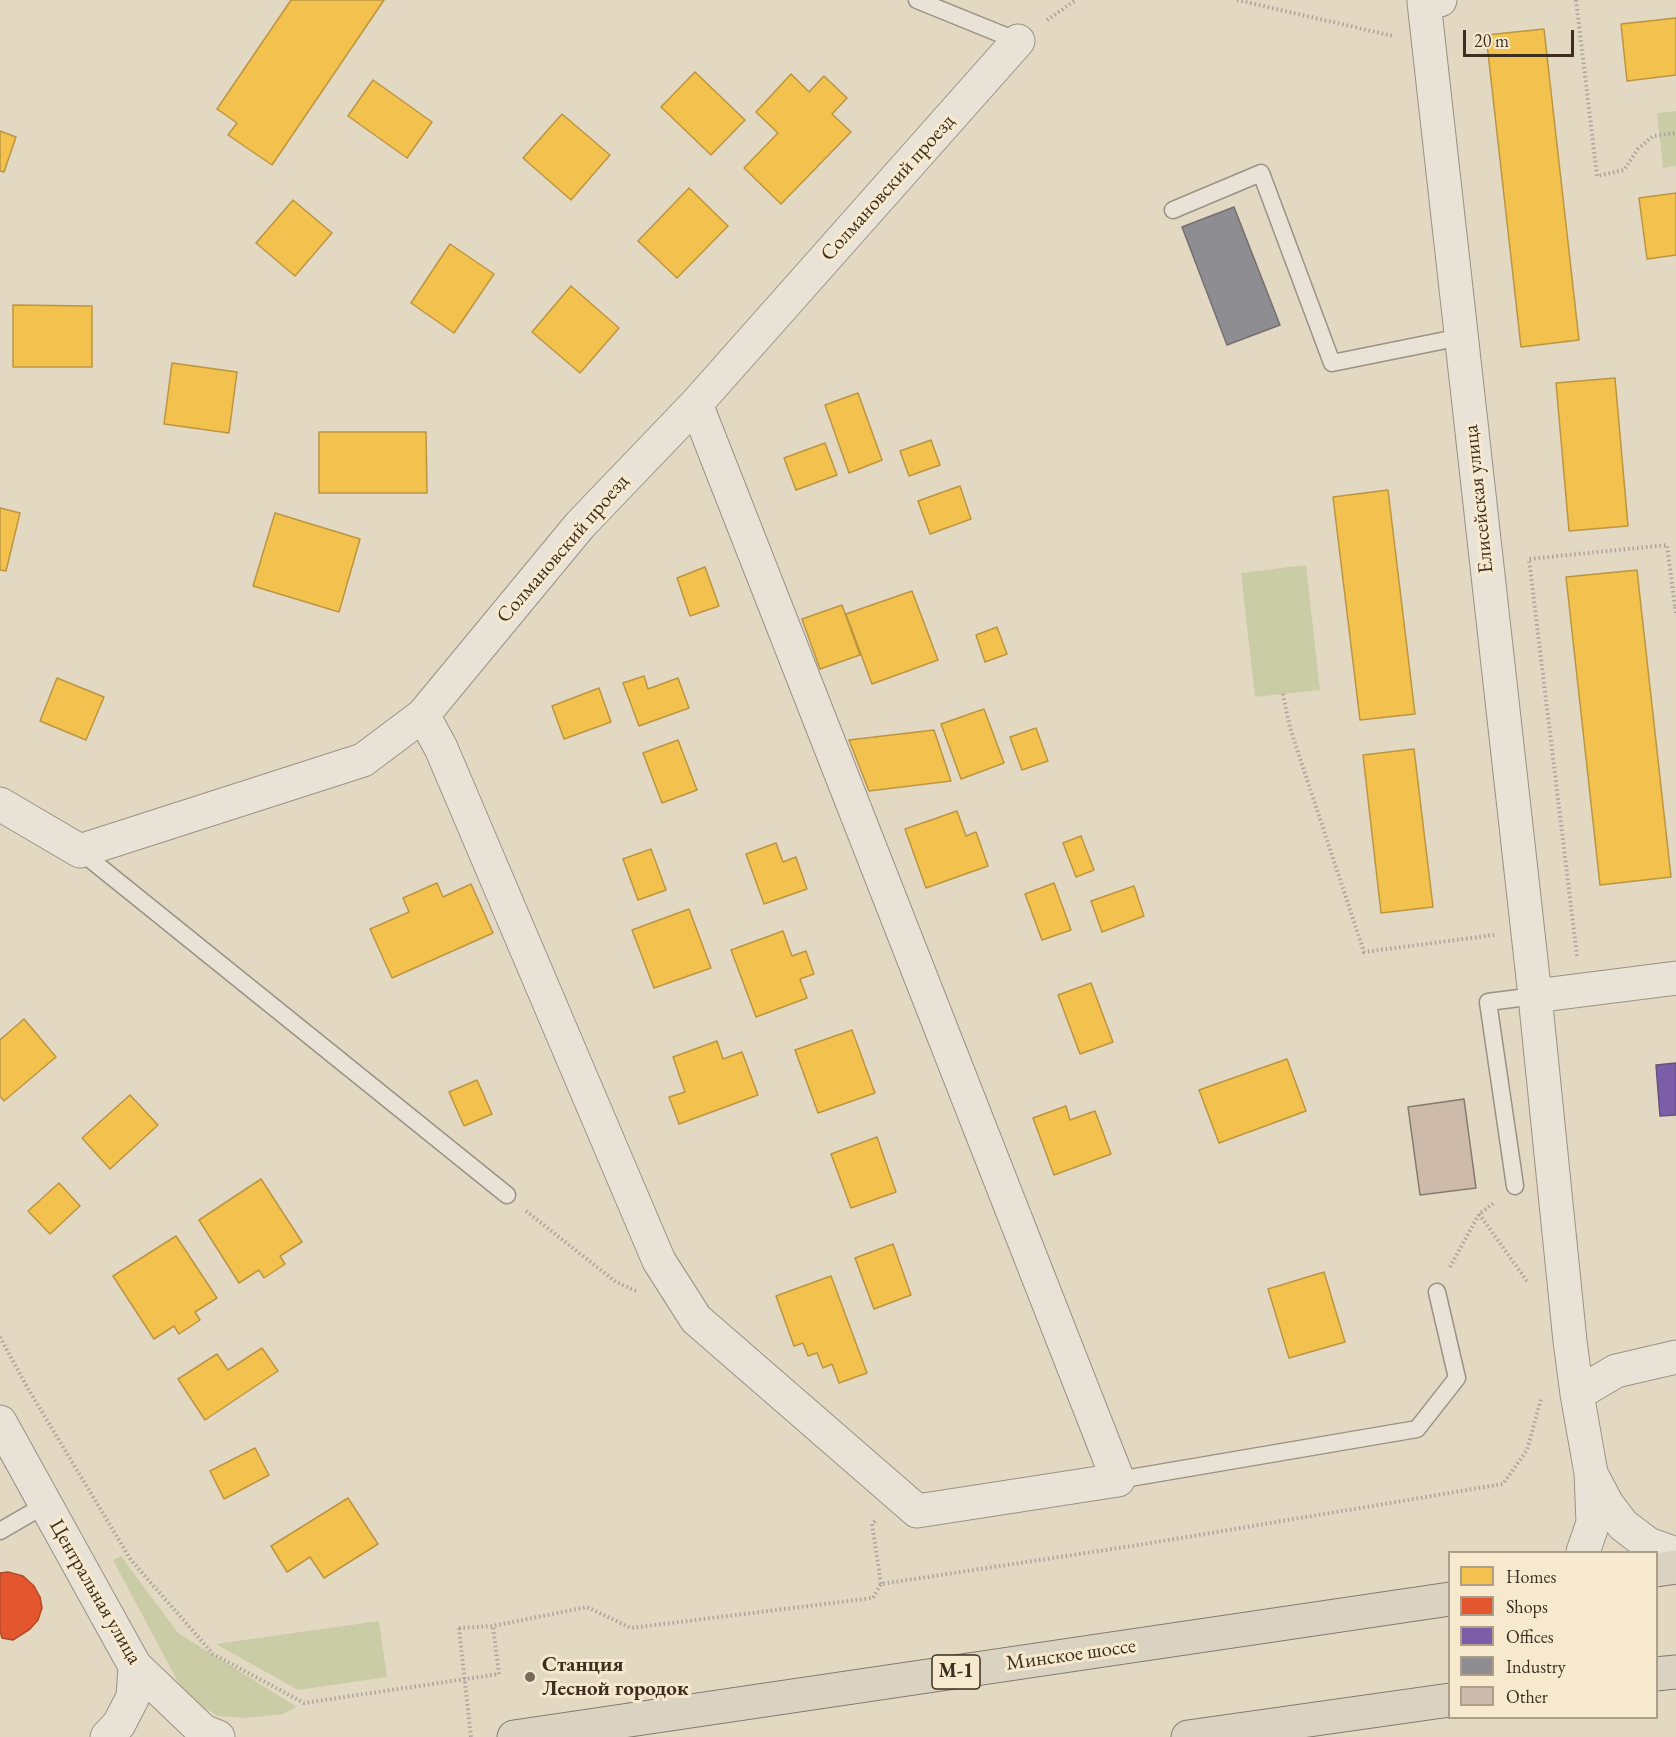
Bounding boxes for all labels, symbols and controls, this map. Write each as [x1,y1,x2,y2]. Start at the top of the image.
scale bar [1466,18,1577,56]
text: 20 m [1474,29,1509,52]
street label: Солмановский проезд [816,109,960,267]
street label: Елисейская улица [1459,423,1499,575]
street label: Солмановский проезд [492,470,634,628]
street label: Центральная улица [43,1515,147,1669]
legend [1448,1551,1658,1719]
text: Homes [1506,1565,1556,1588]
text: Shops [1506,1595,1548,1618]
text: Offices [1506,1625,1554,1648]
street label: Минское шоссе [1004,1633,1138,1677]
place label: Станция Лесной городок [542,1652,689,1702]
road number: М-1 [932,1655,980,1689]
text: Industry [1506,1655,1566,1678]
marker: Станция Лесной городок [523,1670,537,1684]
text: Other [1506,1685,1548,1708]

